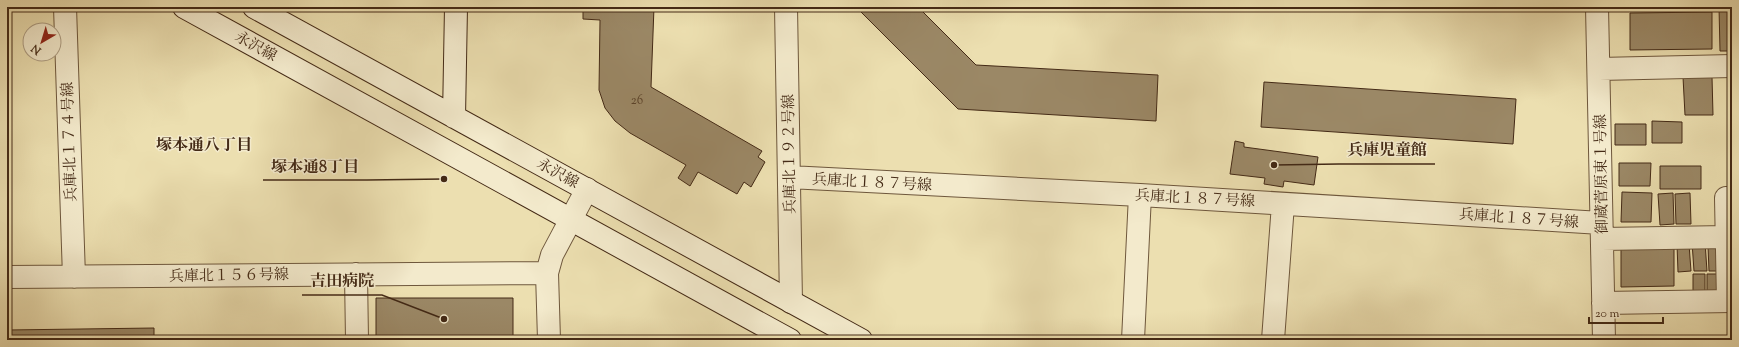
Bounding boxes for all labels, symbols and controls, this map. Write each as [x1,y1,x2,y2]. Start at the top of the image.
north arrow [22,22,62,62]
street label: 永沢線 [230,27,280,67]
text: N [28,40,46,59]
street label: 兵庫北１７４号線 [58,82,83,202]
house number: 26 [631,92,643,110]
street label: 兵庫北１９２号線 [779,94,802,214]
street label: 御蔵菅原東１号線 [1591,114,1614,234]
district label: 塚本通八丁目 [156,135,252,158]
callout: 兵庫児童館 [1339,136,1435,164]
text: 兵庫児童館 [1347,140,1427,163]
callout: 塚本通8丁目 [263,152,367,180]
street label: 永沢線 [532,154,582,194]
text: 塚本通8丁目 [271,157,359,180]
street label: 兵庫北１８７号線 [811,170,932,197]
street label: 兵庫北１８７号線 [1134,186,1255,213]
street label: 兵庫北１８７号線 [1458,205,1579,234]
street label: 兵庫北１５６号線 [169,265,289,288]
callout: 吉田病院 [302,267,382,295]
text: 吉田病院 [310,271,374,294]
scale bar [1589,299,1663,325]
text: 20 m [1595,305,1620,323]

